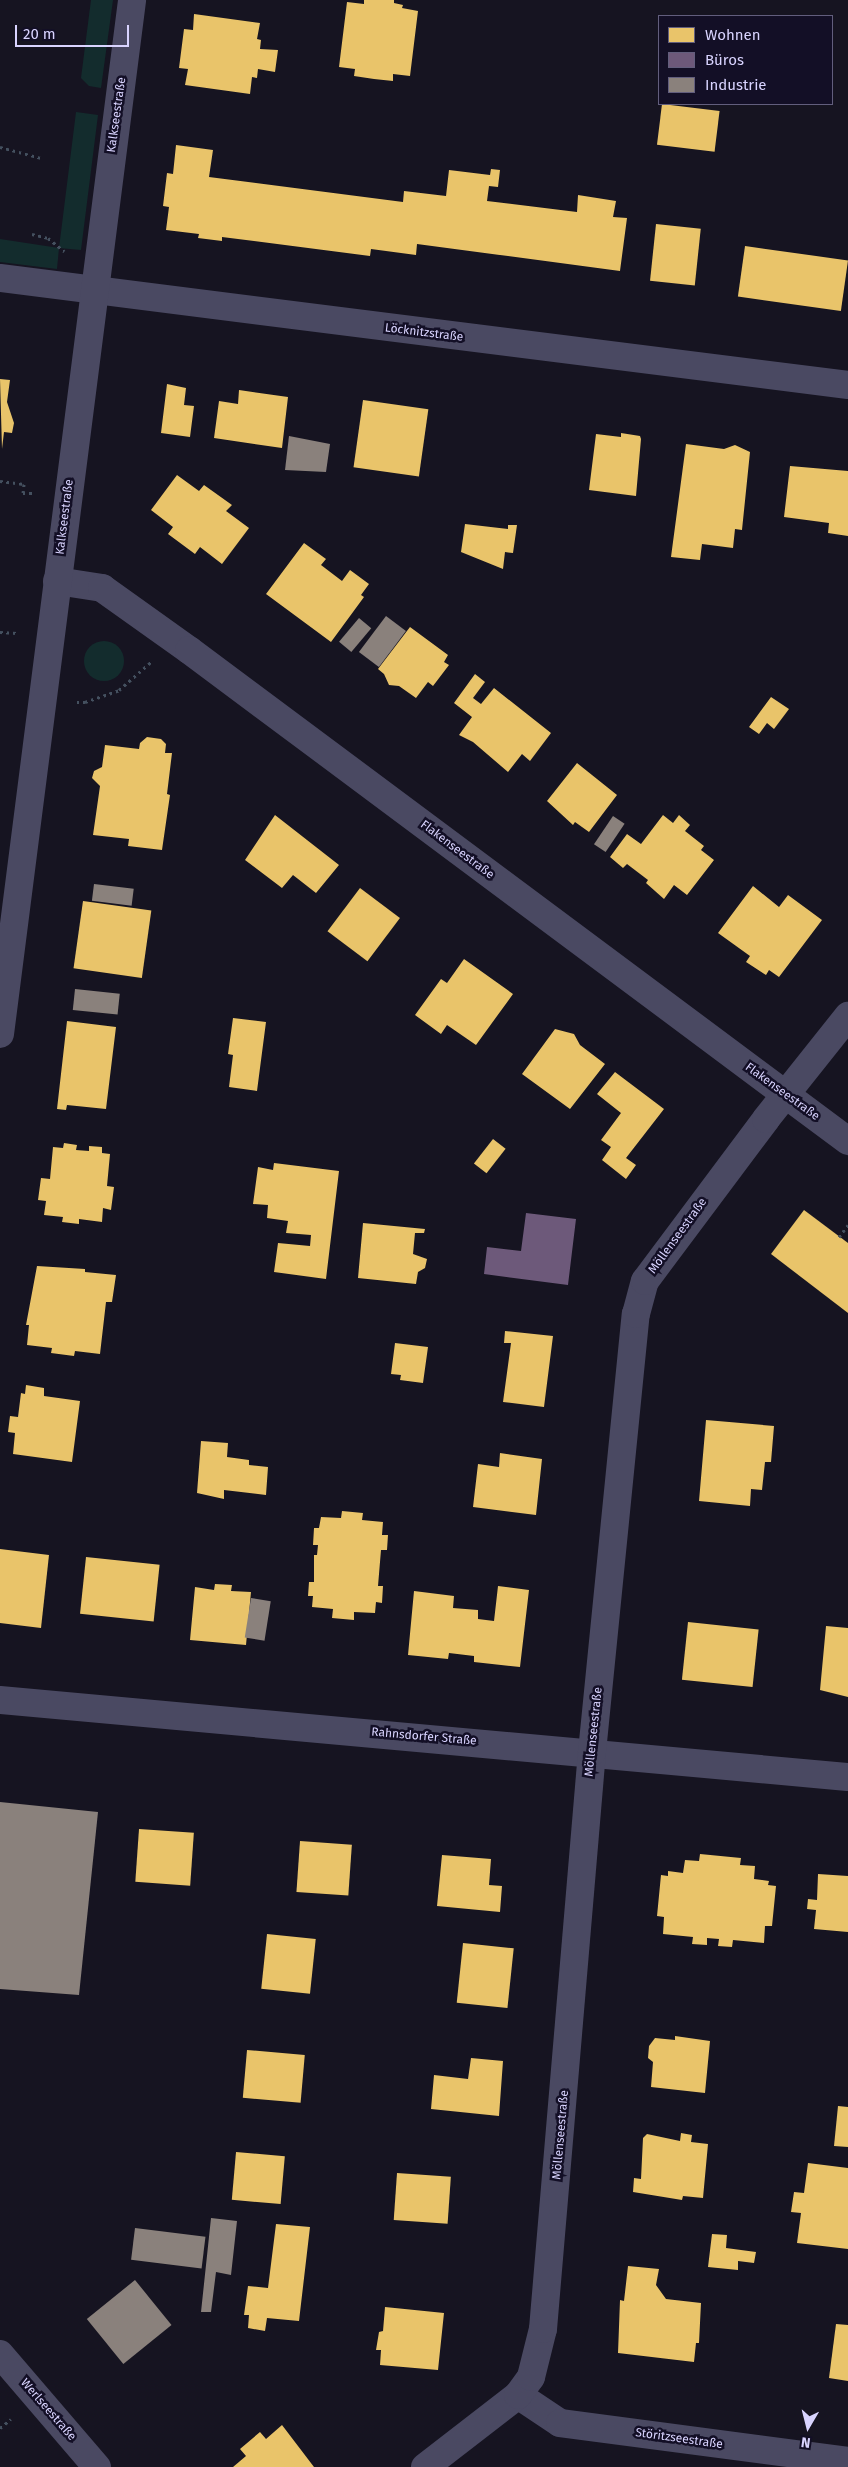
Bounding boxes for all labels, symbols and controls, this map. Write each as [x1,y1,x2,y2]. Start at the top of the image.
scale bar [18,15,131,47]
legend [658,15,833,105]
text: 20 m [23,25,56,43]
text: Wohnen [705,26,761,44]
text: Büros [705,51,744,69]
street label: Kalkseestraße [105,76,129,154]
text: Industrie [705,76,767,94]
street label: Löcknitzstraße [384,321,464,345]
street label: Kalkseestraße [53,478,77,556]
street label: Flakenseestraße [417,818,497,882]
street label: Flakenseestraße [742,1060,822,1124]
street label: Möllenseestraße [646,1195,710,1277]
street label: Möllenseestraße [582,1687,606,1777]
street label: Rahnsdorfer Straße [371,1725,477,1749]
street label: Möllenseestraße [550,2090,572,2180]
street label: Werlseestraße [17,2376,79,2444]
north arrow [783,2402,833,2452]
street label: Störitzseestraße [634,2426,724,2452]
text: N [800,2433,812,2451]

